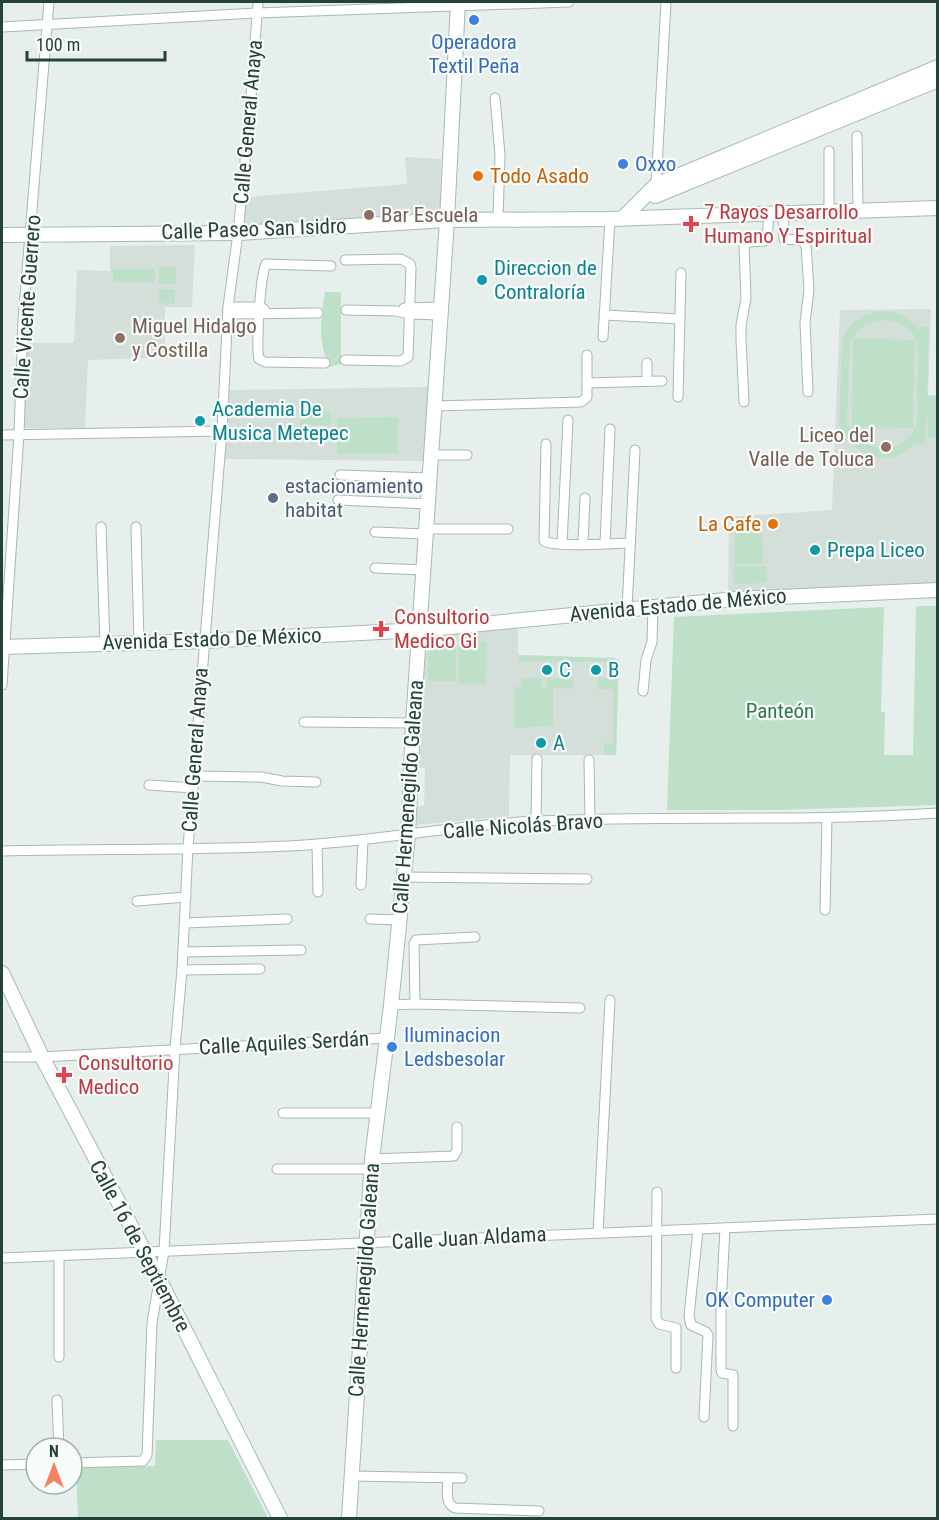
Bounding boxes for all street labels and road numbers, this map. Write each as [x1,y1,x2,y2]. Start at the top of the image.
street label: Calle General Anaya [229,39,267,205]
street label: Calle Vicente Guerrero [9,214,45,400]
street label: Calle Paseo San Isidro [161,214,347,244]
street label: Avenida Estado de México [569,584,787,626]
street label: Avenida Estado De México [102,623,322,655]
street label: Calle General Anaya [177,667,213,833]
street label: Calle Hermenegildo Galeana [388,679,428,915]
street label: Calle Nicolás Bravo [442,808,604,844]
street label: Calle Aquiles Serdán [198,1027,370,1059]
street label: Calle 16 de Septiembre [85,1156,196,1336]
street label: Calle Hermenegildo Galeana [344,1162,384,1398]
street label: Calle Juan Aldama [391,1222,547,1254]

